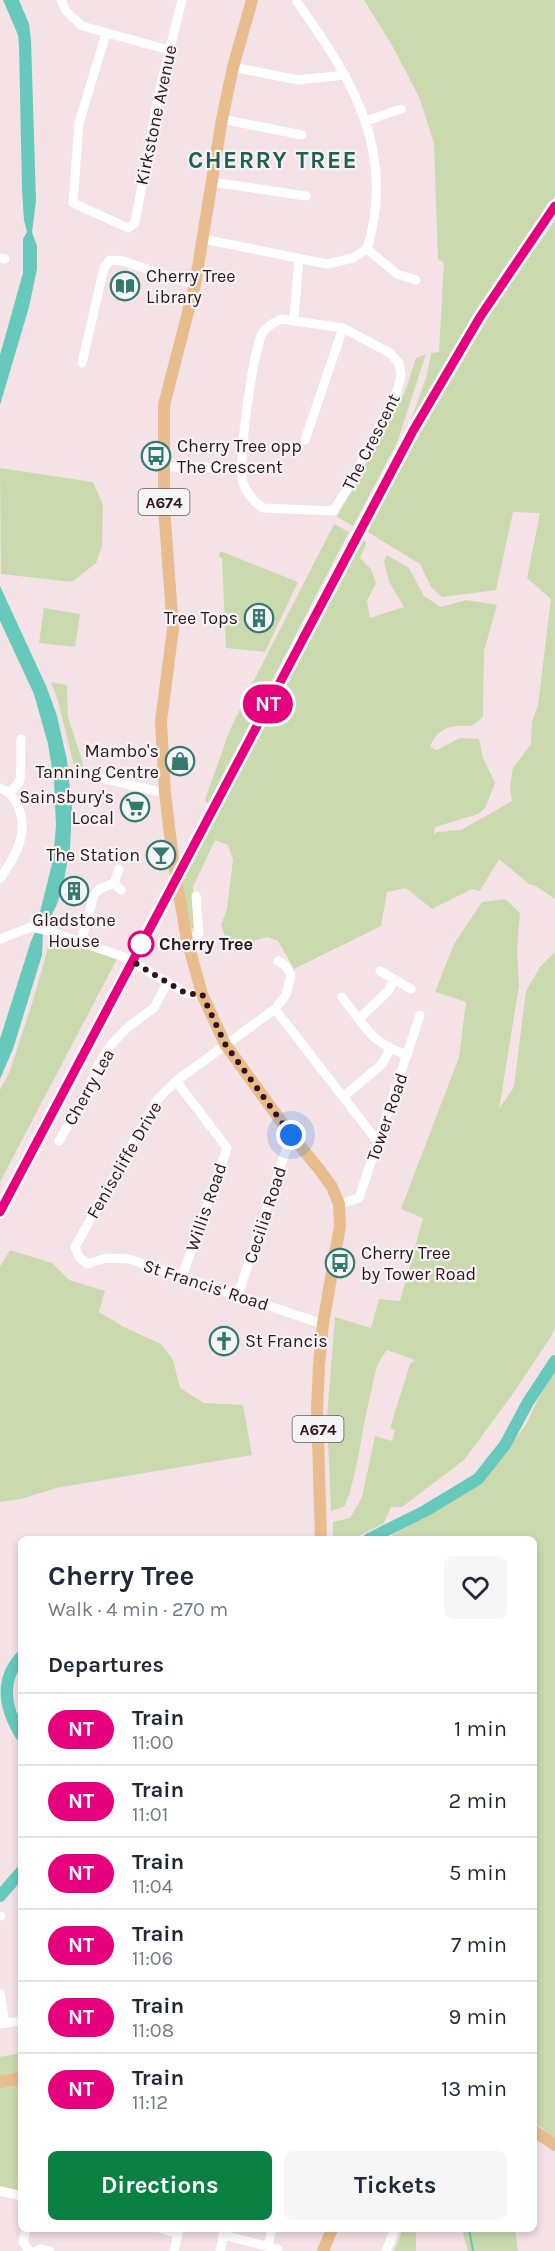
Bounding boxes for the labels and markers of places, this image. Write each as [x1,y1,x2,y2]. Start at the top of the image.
place label: Cherry Tree Library [146,265,236,308]
library icon: Cherry Tree Library [109,270,141,302]
place label: Cherry Tree opp The Crescent [177,435,302,478]
bus stop icon: Cherry Tree opp The Crescent [140,440,172,472]
building icon: Tree Tops [243,602,275,634]
place label: Tree Tops [164,607,238,629]
place label: Mambo's Tanning Centre [36,740,159,783]
shop icon: Mambo's Tanning Centre [164,745,196,777]
place label: Sainsbury's Local [19,786,114,829]
supermarket icon: Sainsbury's Local [119,791,151,823]
bar icon: The Station [145,839,177,871]
place label: The Station [46,844,140,866]
building icon: Gladstone House [58,875,90,907]
place label: Gladstone House [32,909,116,952]
marker: Cherry Tree [128,931,154,957]
place label: Cherry Tree [159,933,253,955]
place label: Cherry Tree by Tower Road [361,1242,476,1285]
bus stop icon: Cherry Tree by Tower Road [324,1247,356,1279]
church icon: St Francis [208,1325,240,1357]
place label: St Francis [245,1330,328,1352]

